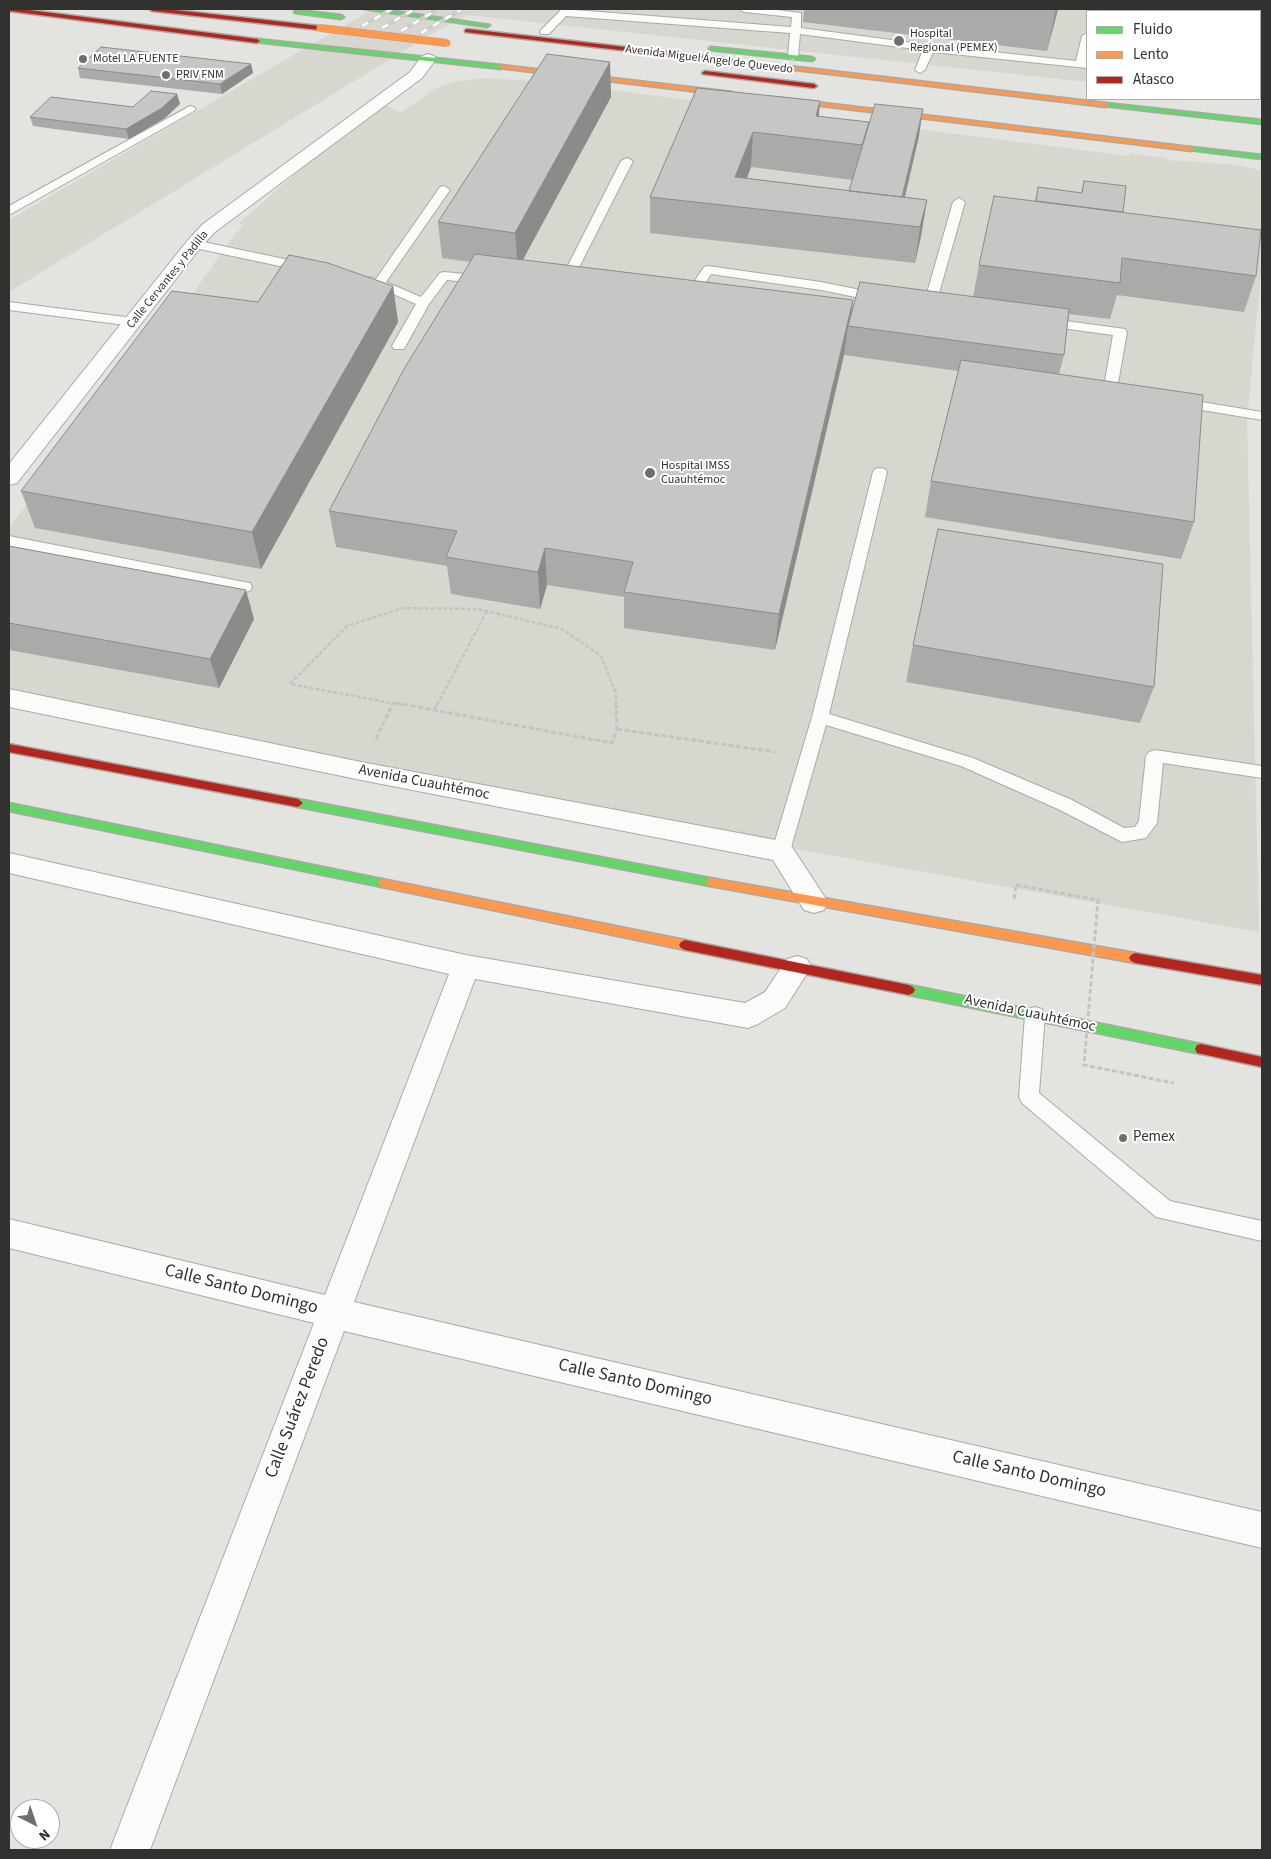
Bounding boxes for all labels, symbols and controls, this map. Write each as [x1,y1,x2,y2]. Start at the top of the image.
legend [1086,10,1261,100]
text: Fluido [1133,19,1173,40]
place label: Hospital Regional (PEMEX) [910,27,998,55]
marker: Hospital Regional (PEMEX) [892,34,906,48]
street label: Avenida Miguel Ángel de Quevedo [624,43,794,77]
text: Lento [1133,44,1169,65]
place label: Motel LA FUENTE [93,52,179,66]
marker: Motel LA FUENTE [77,53,89,65]
place label: PRIV FNM [176,68,224,82]
marker: PRIV FNM [160,69,172,81]
text: Atasco [1133,69,1174,90]
street label: Calle Cervantes y Padilla [124,228,212,332]
place label: Hospital IMSS Cuauhtémoc [661,459,730,487]
marker: Hospital IMSS Cuauhtémoc [643,466,657,480]
street label: Avenida Cuauhtémoc [357,761,491,805]
street label: Avenida Cuauhtémoc [963,991,1097,1037]
place label: Pemex [1133,1129,1175,1147]
marker: Pemex [1117,1132,1129,1144]
street label: Calle Santo Domingo [162,1260,320,1320]
street label: Calle Suárez Peredo [261,1334,335,1482]
street label: Calle Santo Domingo [556,1355,714,1411]
street label: Calle Santo Domingo [950,1447,1108,1503]
north arrow [10,1799,60,1849]
text: N [34,1824,54,1845]

